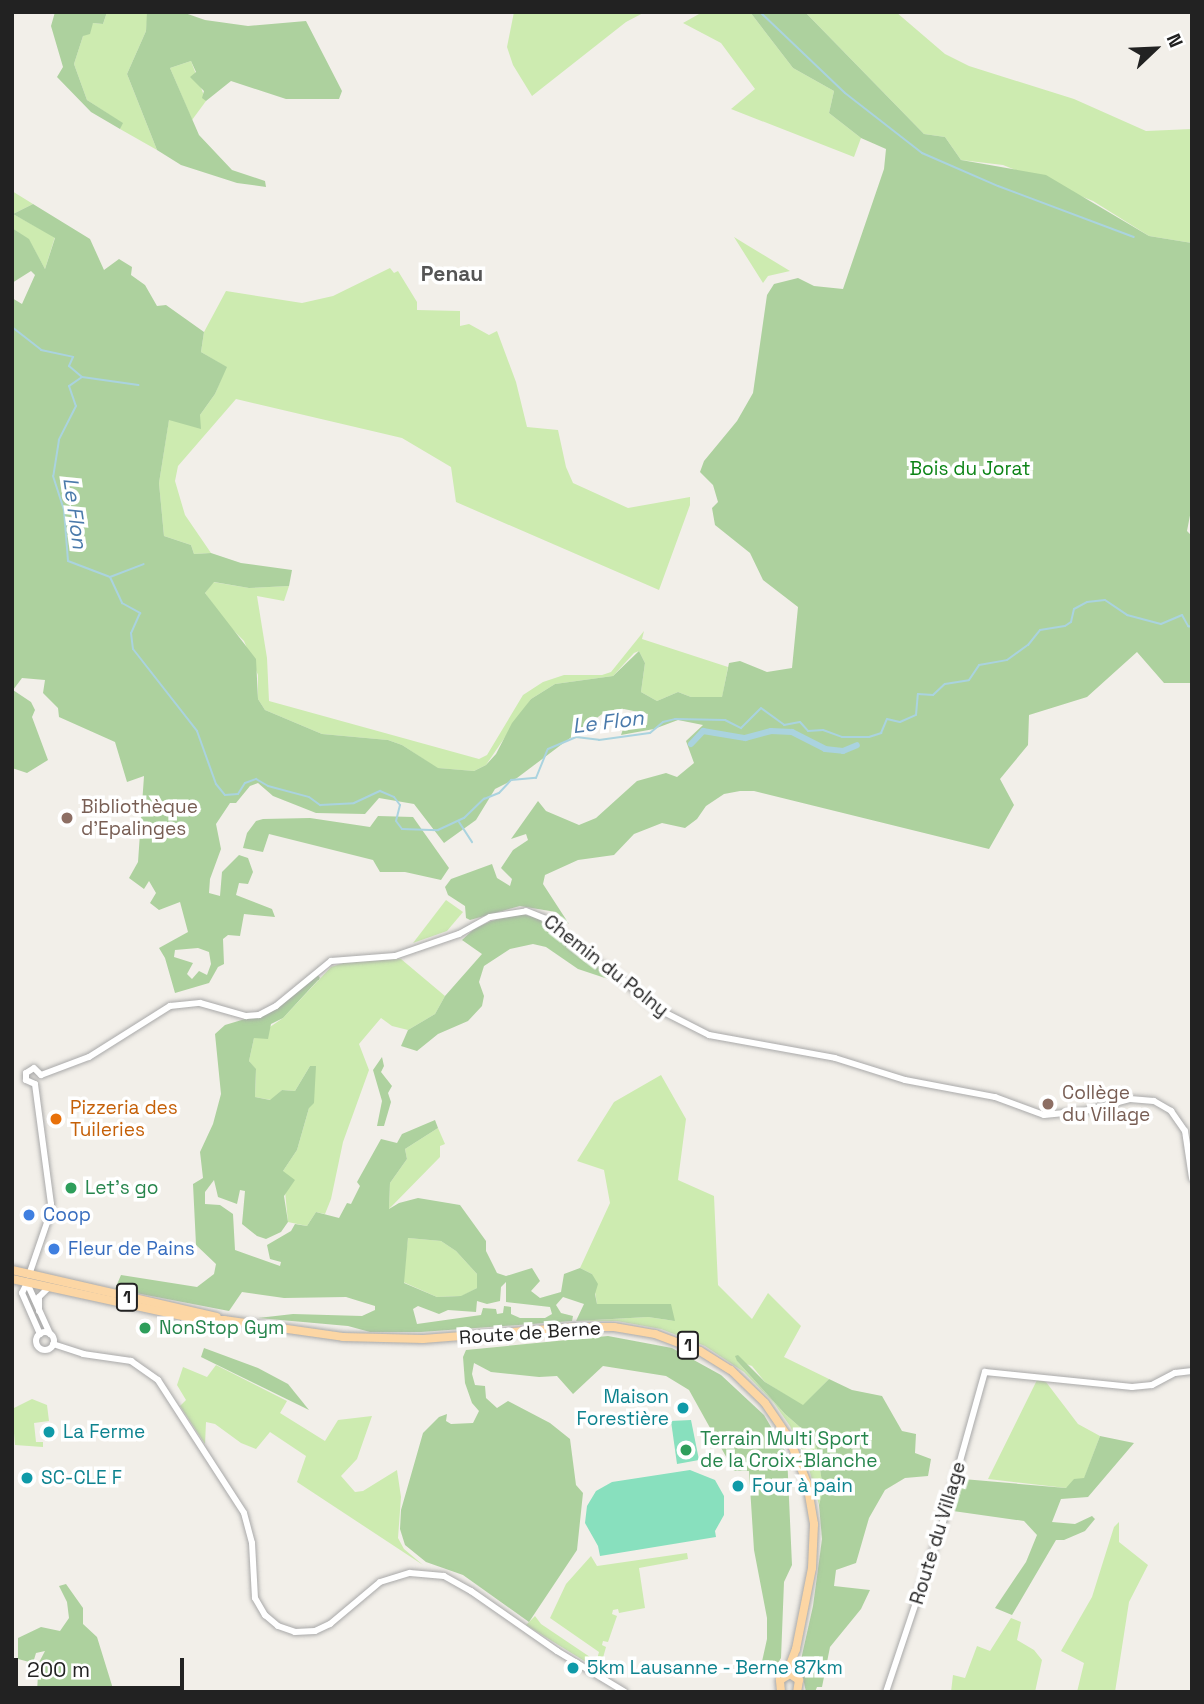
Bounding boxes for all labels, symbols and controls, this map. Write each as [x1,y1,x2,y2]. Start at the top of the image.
north arrow [1120,14,1190,84]
text: N [1161,30,1189,51]
district label: Penau [421,261,483,287]
park label: Bois du Jorat [909,458,1031,480]
water label: Le Flon [58,476,92,550]
water label: Le Flon [571,705,645,739]
place label: Bibliothèque d'Epalinges [81,796,198,840]
marker: Bibliothèque d'Epalinges [59,810,75,826]
street label: Chemin du Polny [539,910,673,1022]
place label: Collège du Village [1062,1082,1151,1126]
marker: Collège du Village [1040,1096,1056,1112]
place label: Pizzeria des Tuileries [70,1097,178,1141]
marker: Pizzeria des Tuileries [48,1111,64,1127]
place label: Let's go [85,1177,159,1199]
marker: Let's go [63,1180,79,1196]
place label: Coop [43,1204,91,1226]
marker: Coop [21,1207,37,1223]
place label: Fleur de Pains [68,1238,195,1260]
marker: Fleur de Pains [46,1241,62,1257]
road number: 1 [115,1282,139,1312]
place label: NonStop Gym [159,1317,284,1339]
street label: Route de Berne [458,1317,602,1349]
marker: NonStop Gym [137,1320,153,1336]
road number: 1 [676,1330,700,1360]
place label: Maison Forestière [577,1386,669,1430]
marker: Maison Forestière [675,1400,691,1416]
place label: La Ferme [63,1421,145,1443]
marker: La Ferme [41,1424,57,1440]
place label: Terrain Multi Sport de la Croix-Blanche [700,1428,877,1472]
marker: Terrain Multi Sport de la Croix-Blanche [678,1442,694,1458]
street label: Route du Village [905,1459,971,1607]
place label: SC-CLE F [41,1467,122,1489]
marker: SC-CLE F [19,1470,35,1486]
place label: Four à pain [752,1475,853,1497]
marker: Four à pain [730,1478,746,1494]
scale bar [18,1644,187,1688]
text: 200 m [27,1656,90,1683]
place label: 5km Lausanne - Berne 87km [587,1657,844,1679]
marker: 5km Lausanne - Berne 87km [565,1660,581,1676]

